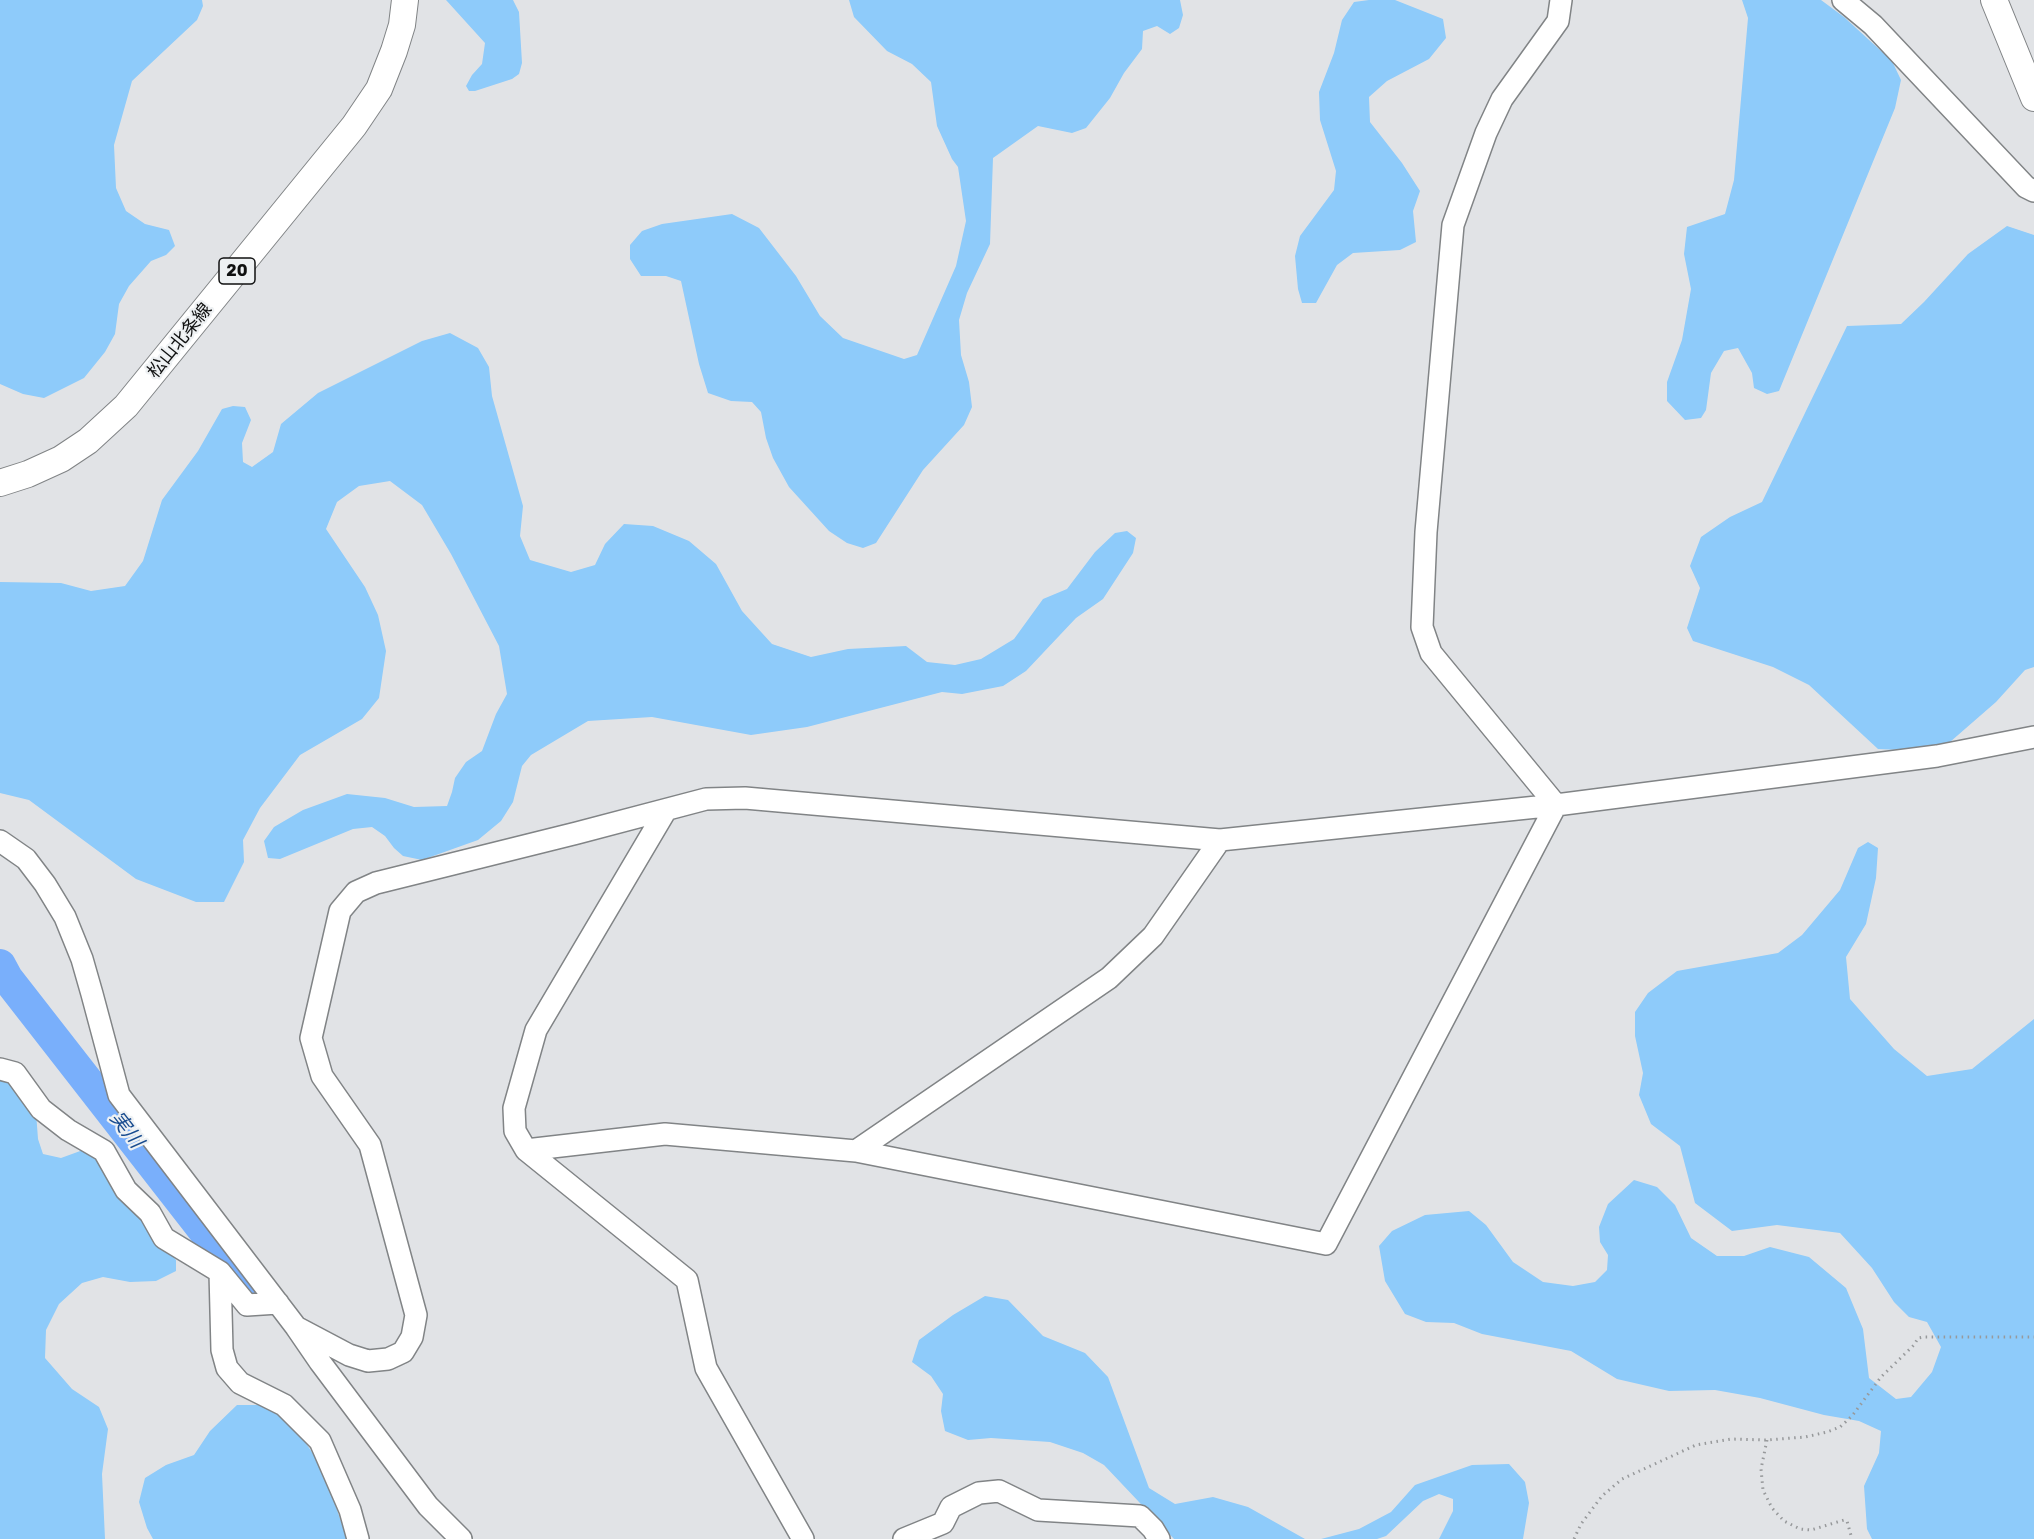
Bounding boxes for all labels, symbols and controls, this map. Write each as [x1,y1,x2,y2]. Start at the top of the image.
road number: 20 [219,258,255,284]
street label: 松山北条線 [143,299,217,383]
water label: 実川 [104,1107,148,1153]

